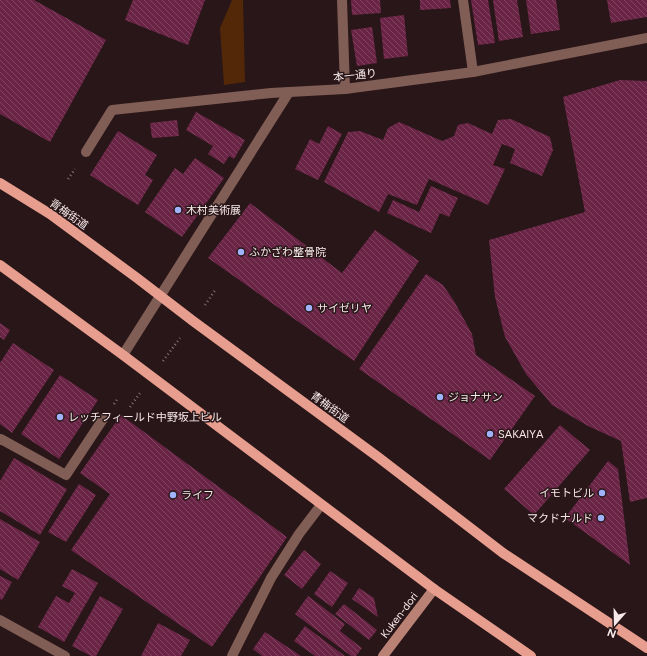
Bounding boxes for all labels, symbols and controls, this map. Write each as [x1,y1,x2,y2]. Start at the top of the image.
street label: 本一通り [332,67,378,84]
street label: 青梅街道 [47,196,90,232]
place label: 木村美術展 [186,204,241,217]
marker: 木村美術展 [173,205,183,215]
place label: ふかざわ整骨院 [249,246,326,259]
marker: ふかざわ整骨院 [236,247,246,257]
place label: サイゼリヤ [317,302,372,315]
marker: サイゼリヤ [304,303,314,313]
street label: 青梅街道 [308,389,351,426]
place label: ジョナサン [448,391,503,404]
marker: ジョナサン [435,392,445,402]
place label: レッチフィールド中野坂上ビル [68,411,222,424]
marker: レッチフィールド中野坂上ビル [55,412,65,422]
place label: SAKAIYA [498,428,544,441]
marker: SAKAIYA [485,429,495,439]
place label: イモトビル [539,487,594,500]
marker: イモトビル [597,488,607,498]
place label: ライフ [181,489,214,502]
marker: ライフ [168,490,178,500]
place label: マクドナルド [527,512,593,525]
marker: マクドナルド [596,513,606,523]
street label: Kuken-dori [378,590,421,641]
north arrow [595,604,635,644]
text: N [606,625,618,640]

